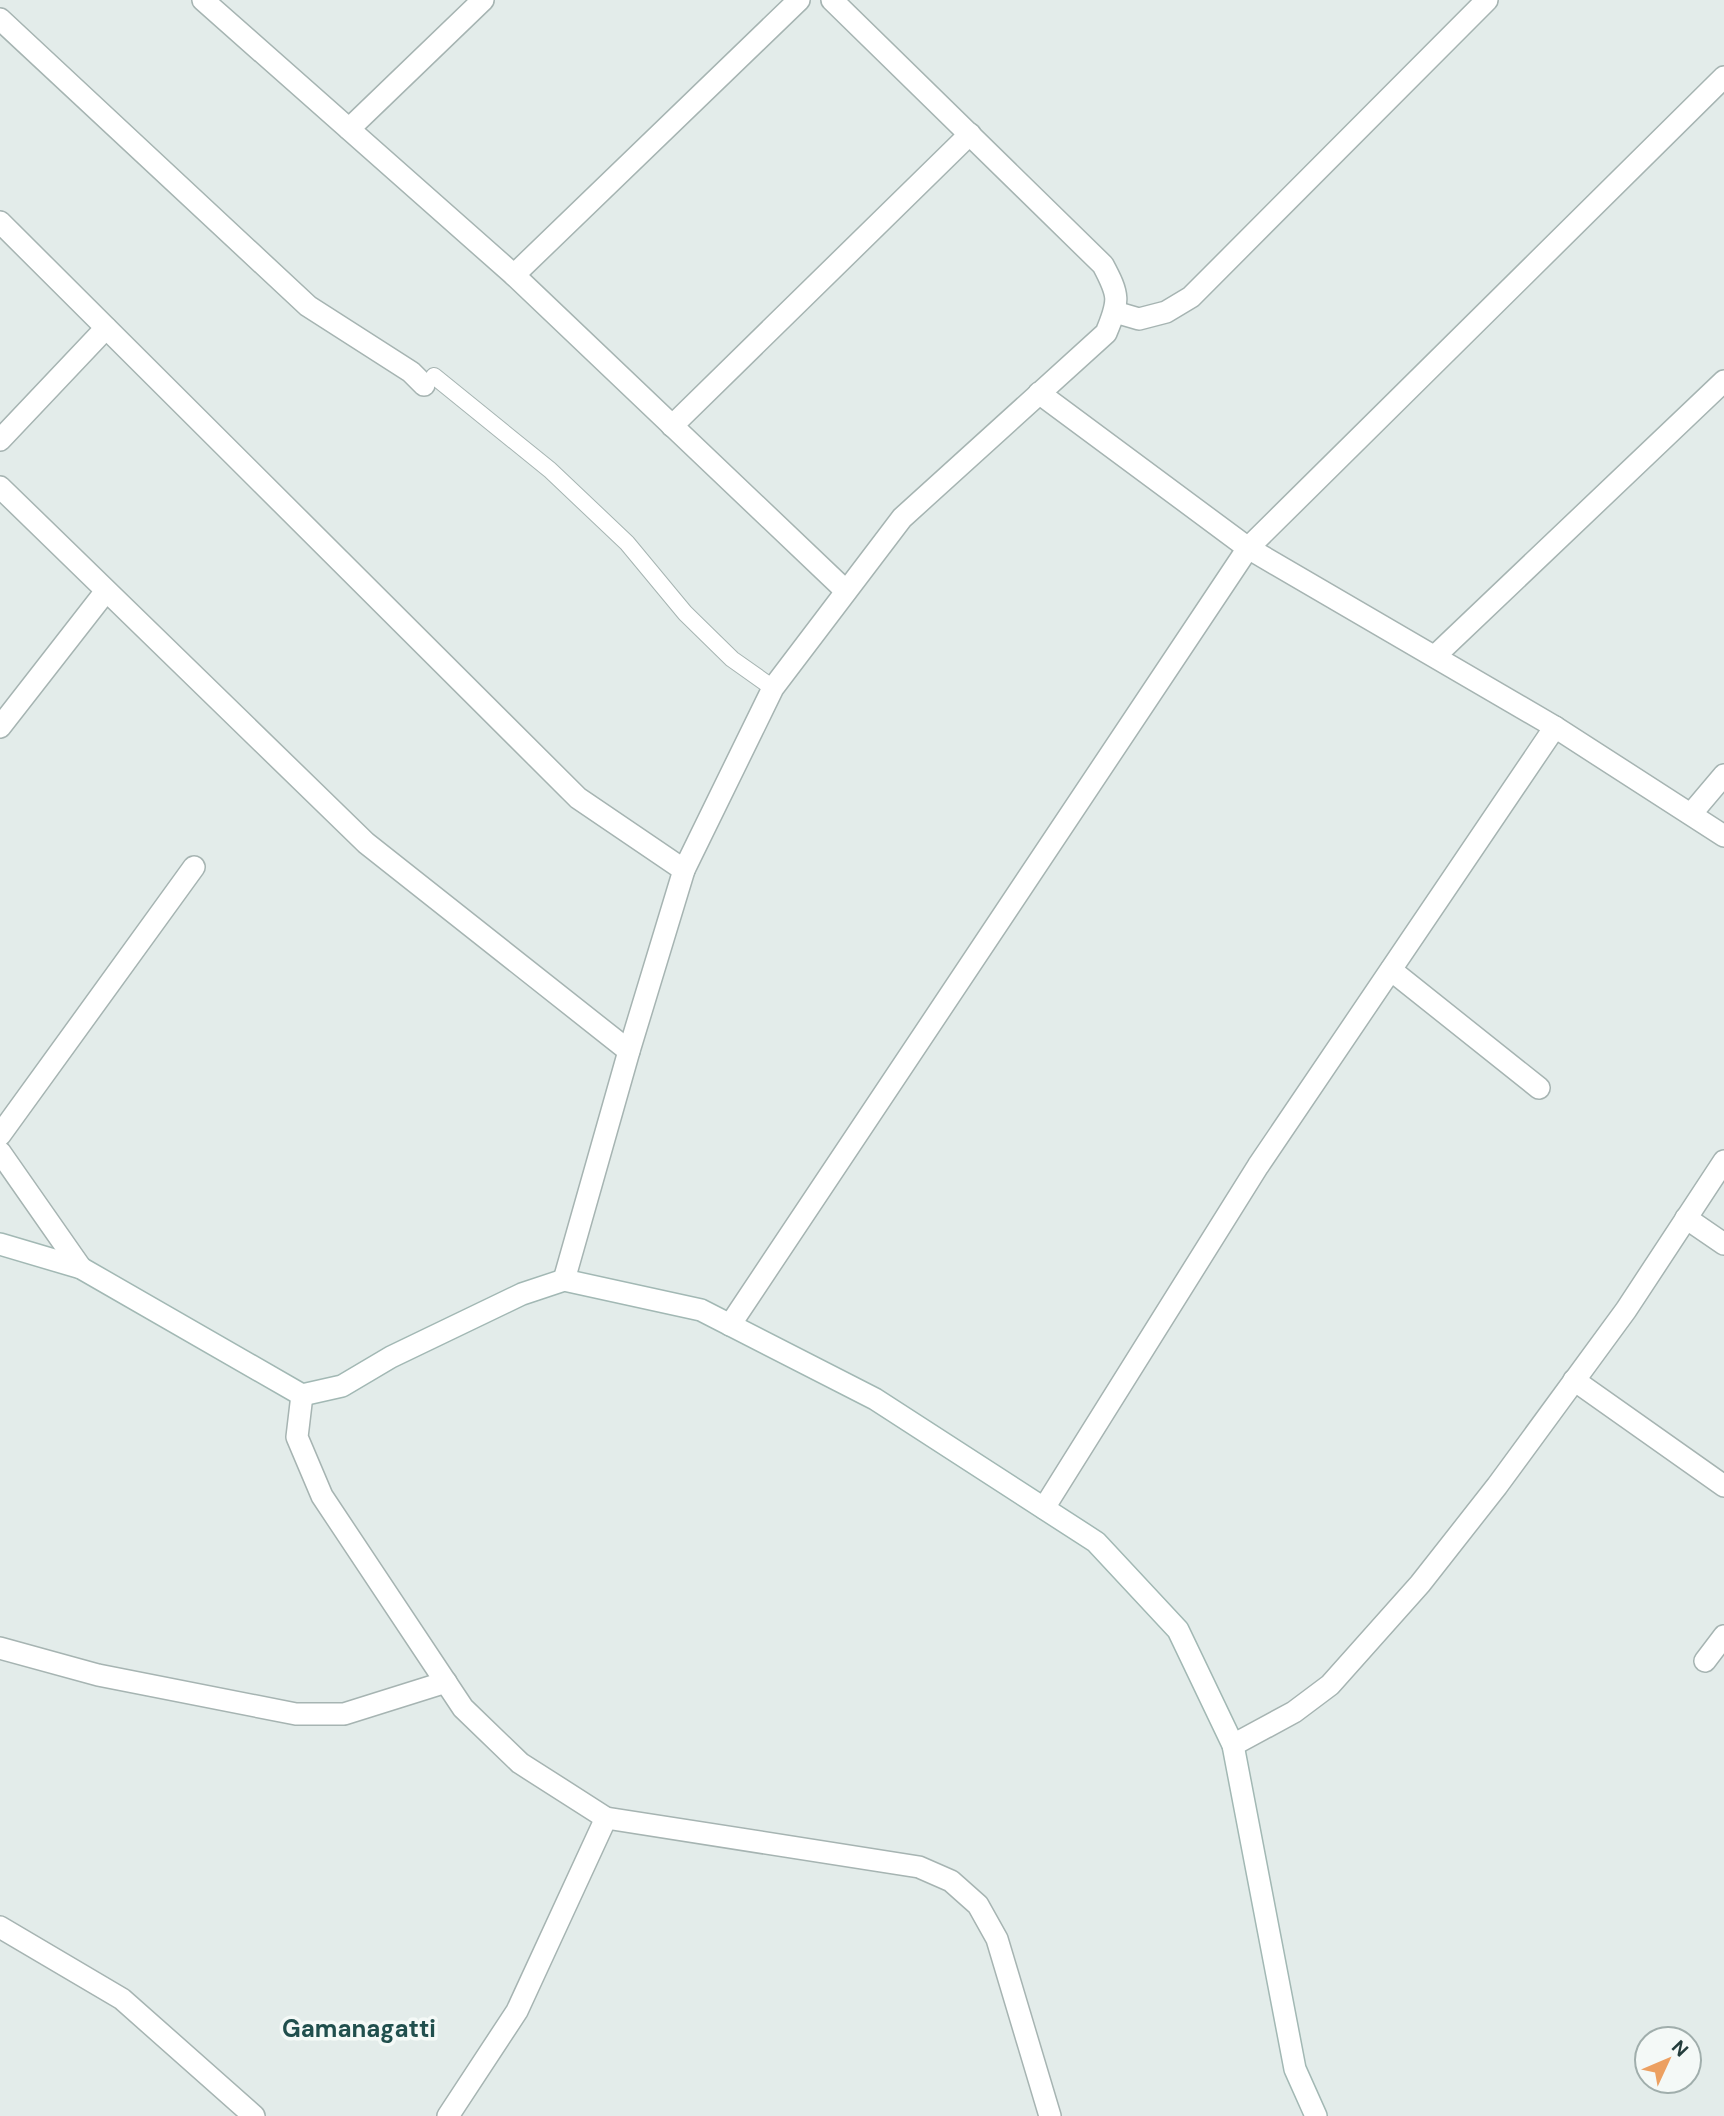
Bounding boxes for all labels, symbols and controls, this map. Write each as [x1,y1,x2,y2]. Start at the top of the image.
district label: Gamanagatti [282,2013,436,2044]
north arrow [1633,2025,1703,2095]
text: N [1666,2035,1694,2062]

